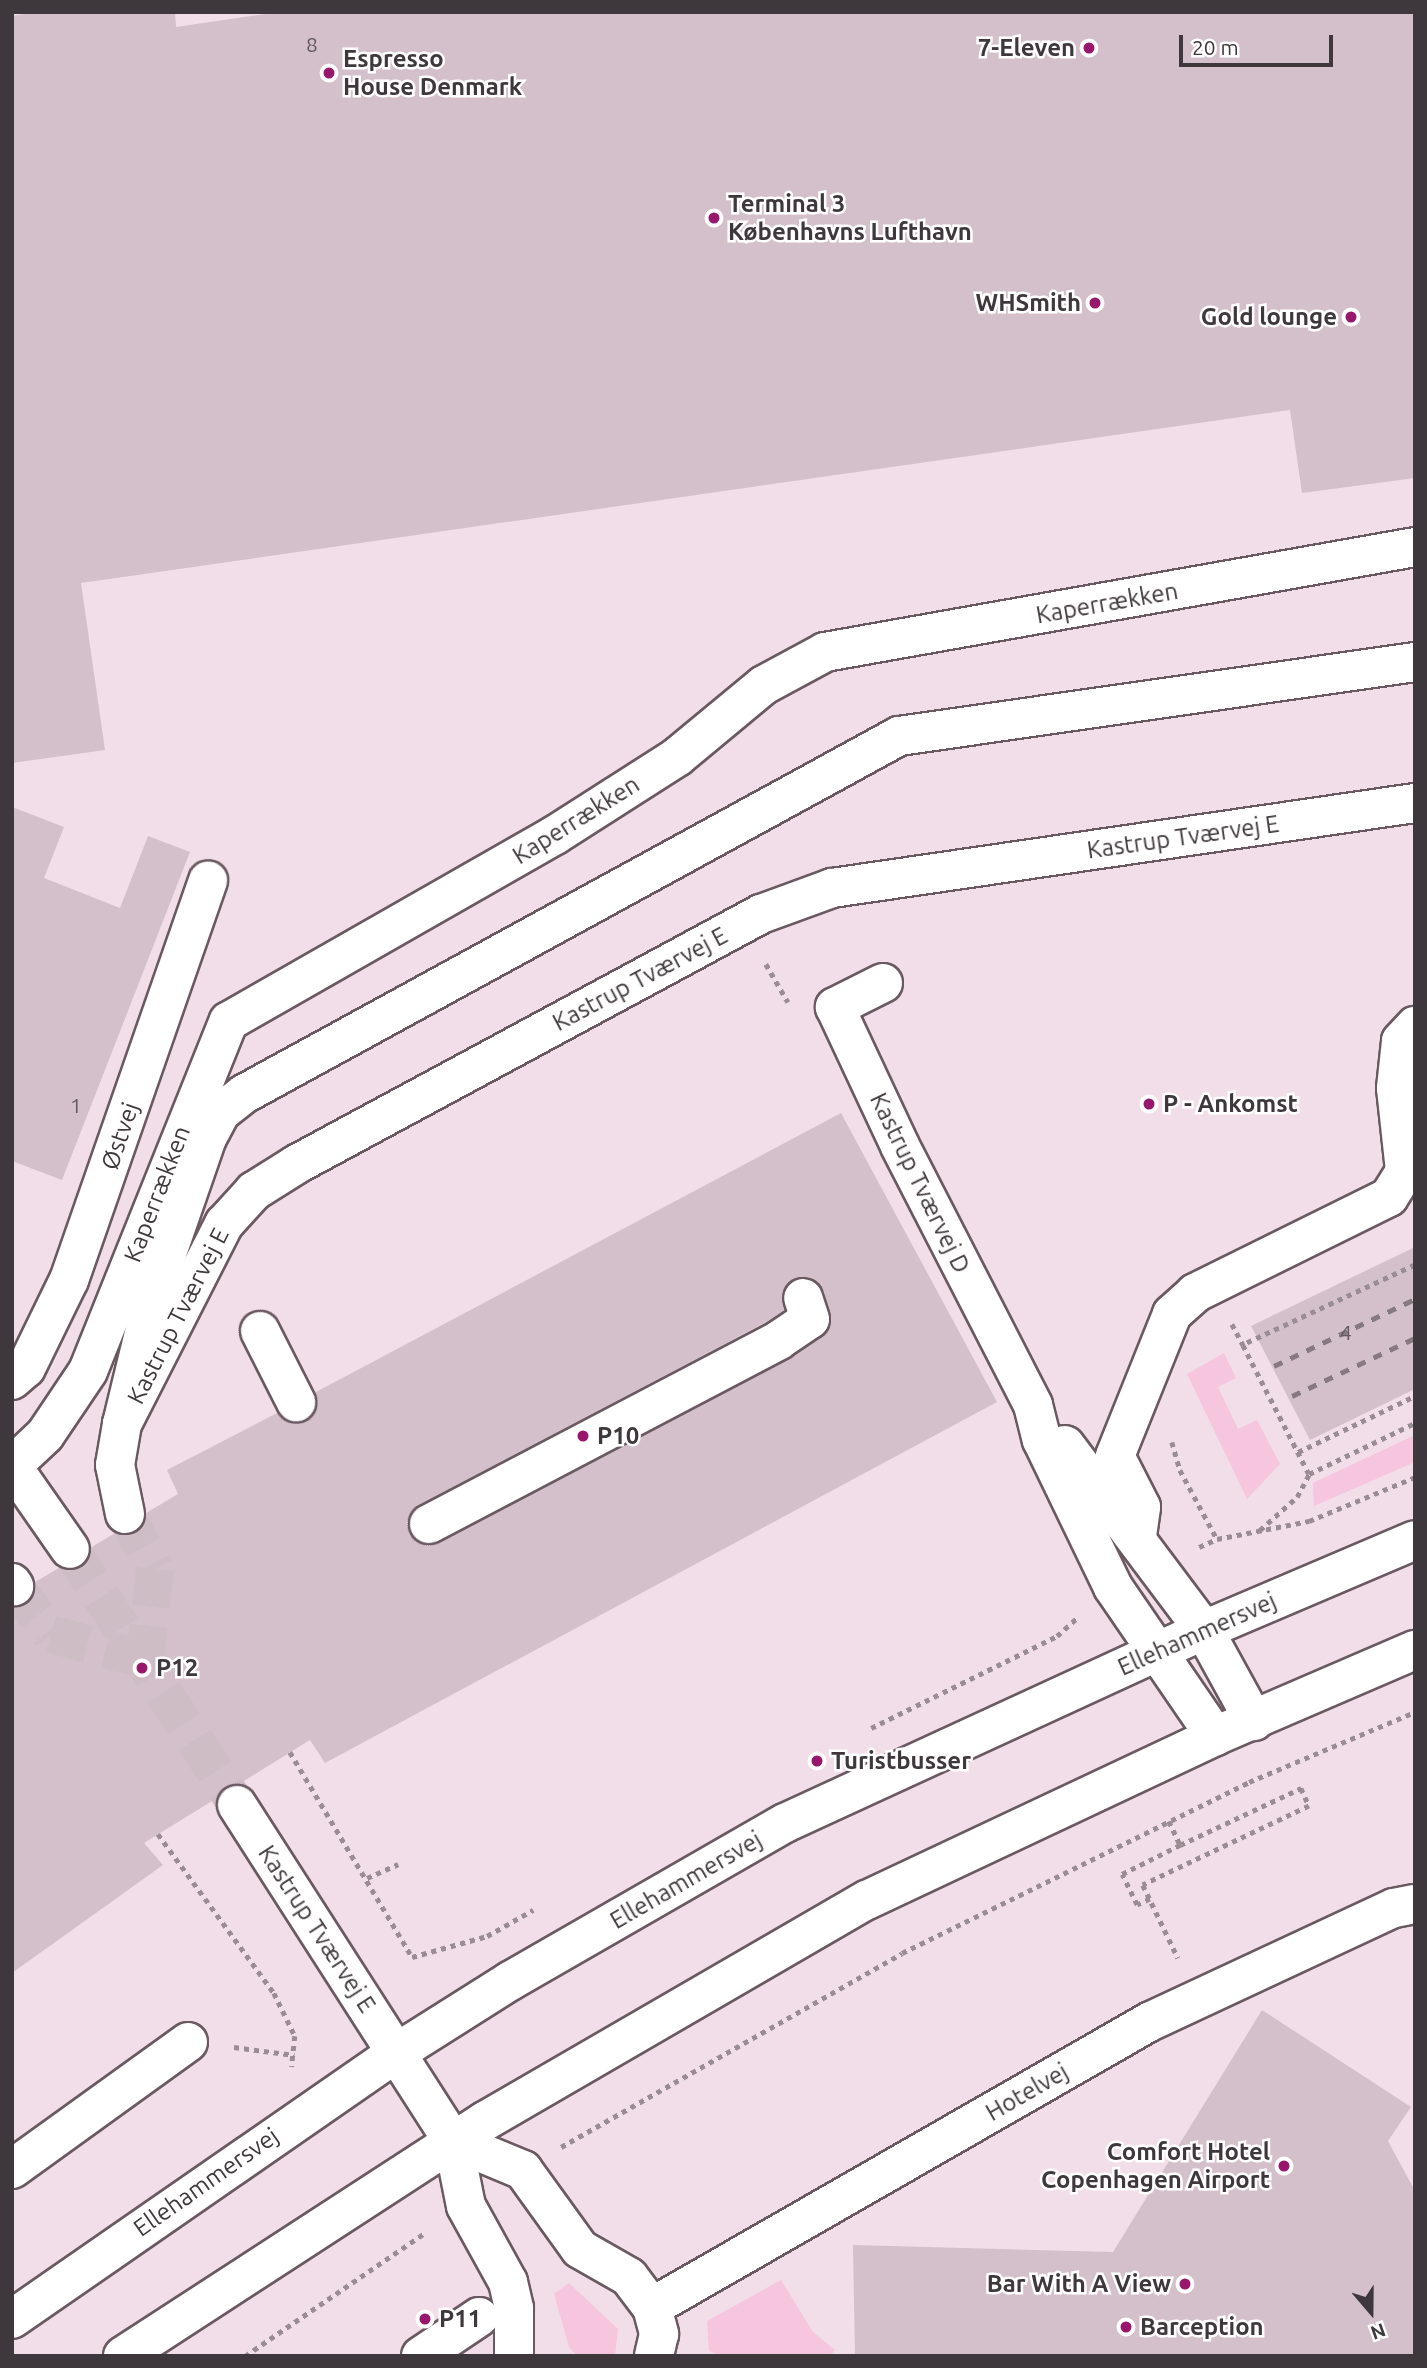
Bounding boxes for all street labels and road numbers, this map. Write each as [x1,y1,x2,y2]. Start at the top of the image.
street label: Kaperrækken [1034,576,1180,630]
street label: Kaperrækken [507,770,645,870]
street label: Kastrup Tværvej E [1085,809,1281,865]
street label: Kastrup Tværvej E [548,921,732,1037]
street label: Kastrup Tværvej D [864,1088,976,1278]
street label: Østvej [95,1099,145,1173]
street label: Kaperrækken [118,1122,196,1266]
street label: Kastrup Tværvej E [121,1223,235,1409]
street label: Ellehammersvej [1113,1586,1281,1682]
street label: Ellehammersvej [605,1825,767,1935]
street label: Kastrup Tværvej E [252,1840,382,2018]
street label: Hotelvej [981,2057,1073,2127]
street label: Ellehammersvej [128,2121,284,2243]

